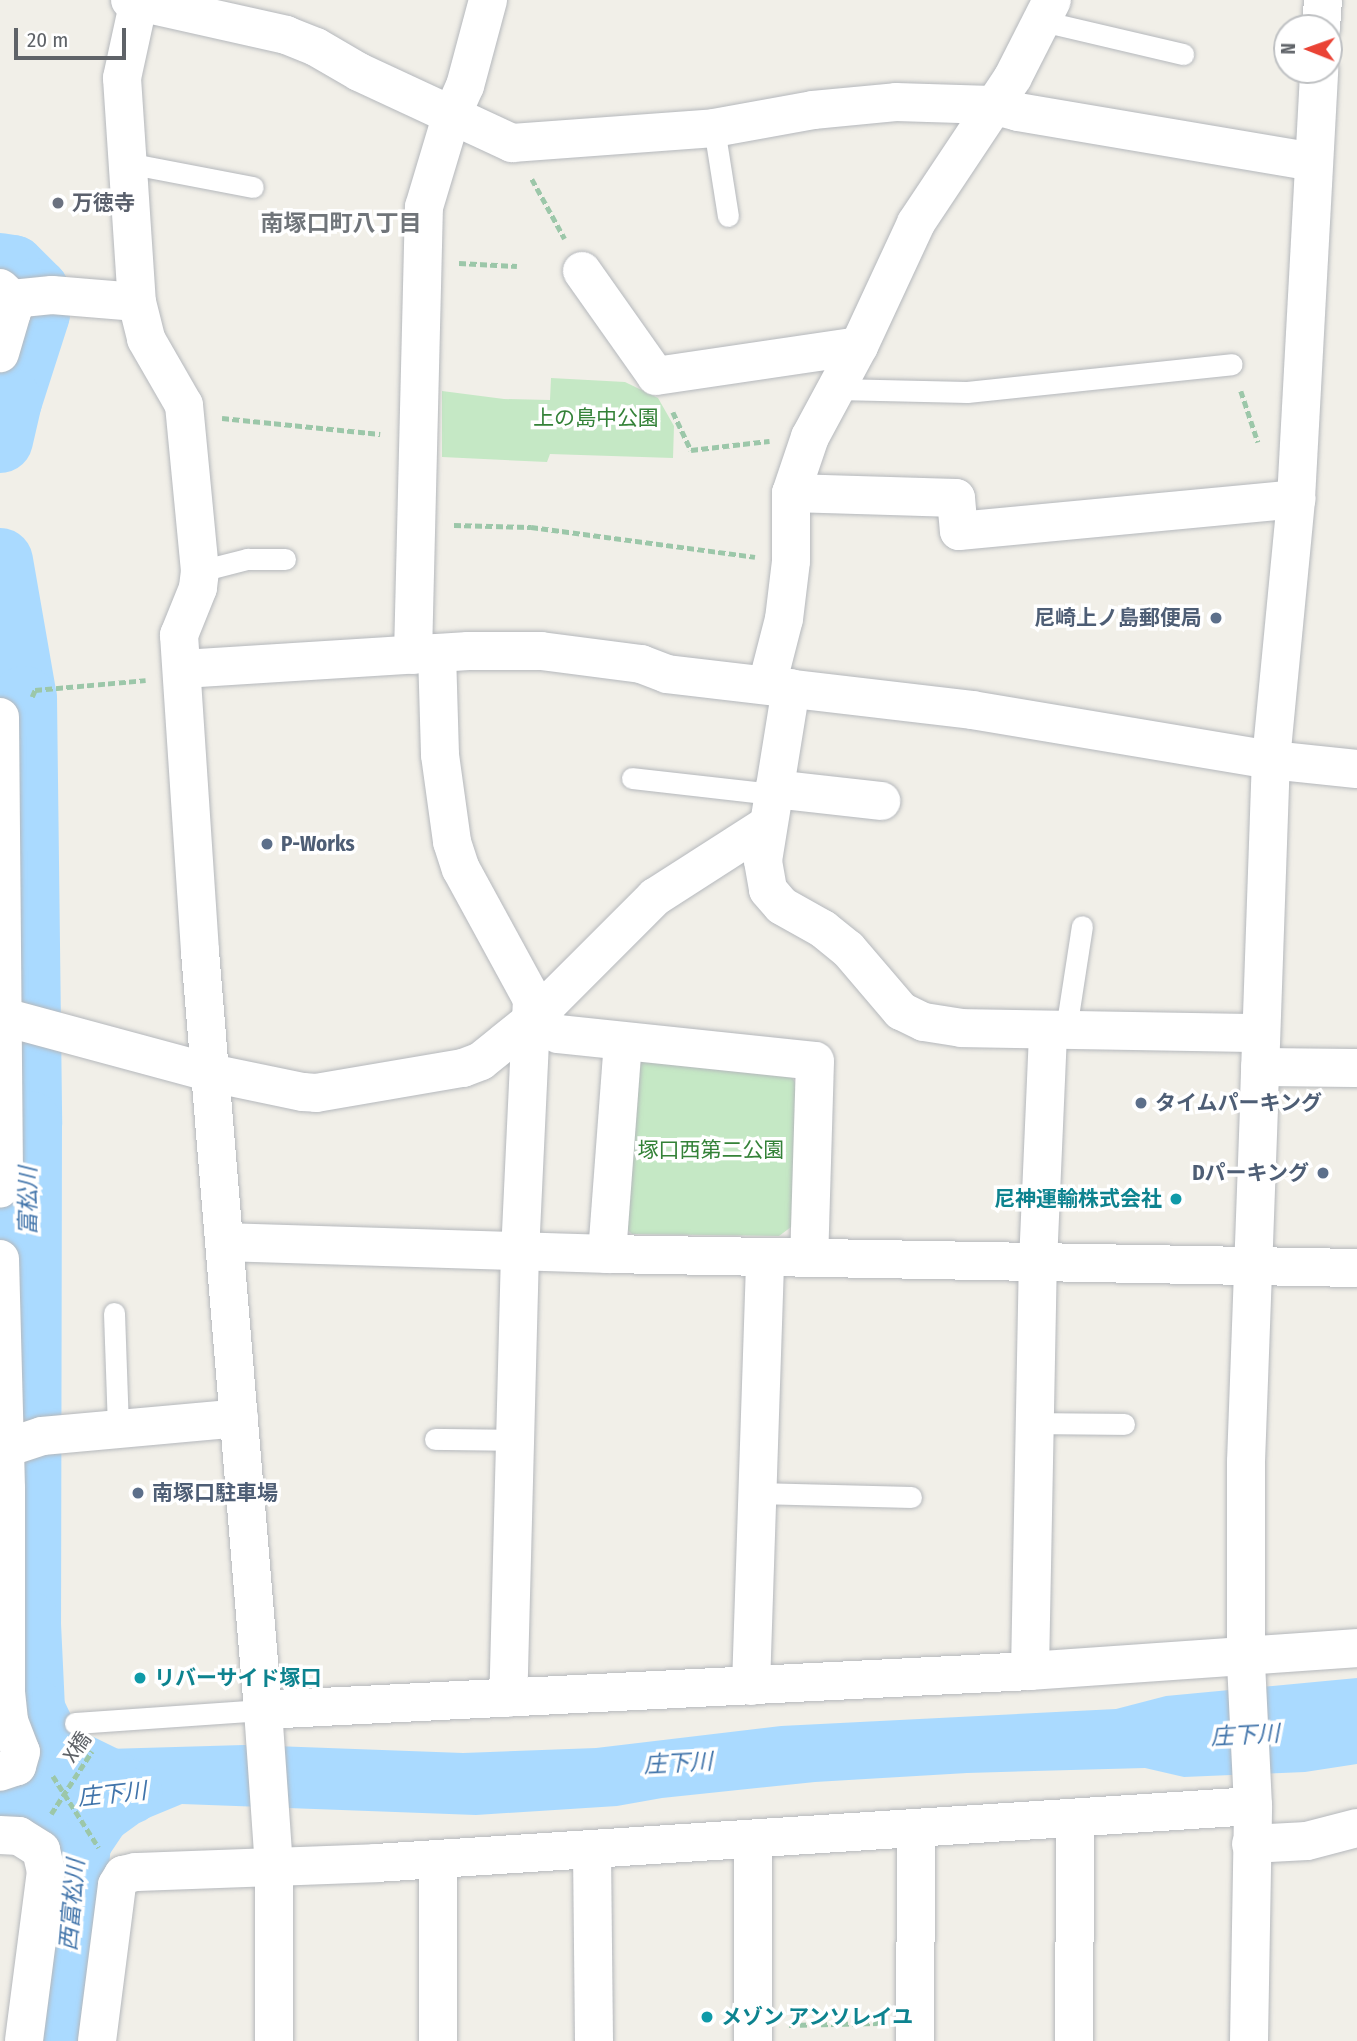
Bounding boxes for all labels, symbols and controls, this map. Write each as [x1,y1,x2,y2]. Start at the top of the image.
scale bar [18,14,130,58]
north arrow [1273,14,1343,84]
text: 20 m [27,27,68,53]
text: N [1277,43,1300,55]
place label: 万徳寺 [72,190,135,216]
marker: 万徳寺 [50,195,66,211]
district label: 南塚口町八丁目 [261,209,421,237]
park label: 上の島中公園 [533,405,659,431]
place label: 尼崎上ノ島郵便局 [1034,605,1202,631]
marker: 尼崎上ノ島郵便局 [1208,610,1224,626]
place label: P-Works [281,831,355,857]
marker: P-Works [259,836,275,852]
place label: タイムパーキング [1155,1090,1323,1116]
marker: タイムパーキング [1133,1095,1149,1111]
park label: 塚口西第二公園 [638,1137,784,1163]
place label: Dパーキング [1192,1160,1309,1186]
marker: Dパーキング [1315,1165,1331,1181]
water label: 富松川 [14,1167,42,1235]
place label: 尼神運輸株式会社 [994,1186,1162,1212]
marker: 尼神運輸株式会社 [1168,1191,1184,1207]
place label: 南塚口駐車場 [152,1480,278,1506]
marker: 南塚口駐車場 [130,1485,146,1501]
place label: リバーサイド塚口 [154,1665,322,1691]
marker: リバーサイド塚口 [132,1670,148,1686]
water label: 庄下川 [1210,1719,1280,1751]
street label: X橋 [58,1727,96,1767]
water label: 庄下川 [643,1747,713,1779]
water label: 庄下川 [76,1777,148,1811]
water label: 西富松川 [54,1858,90,1952]
place label: メゾン アンソレイユ [721,2004,914,2030]
marker: メゾン アンソレイユ [699,2009,715,2025]

